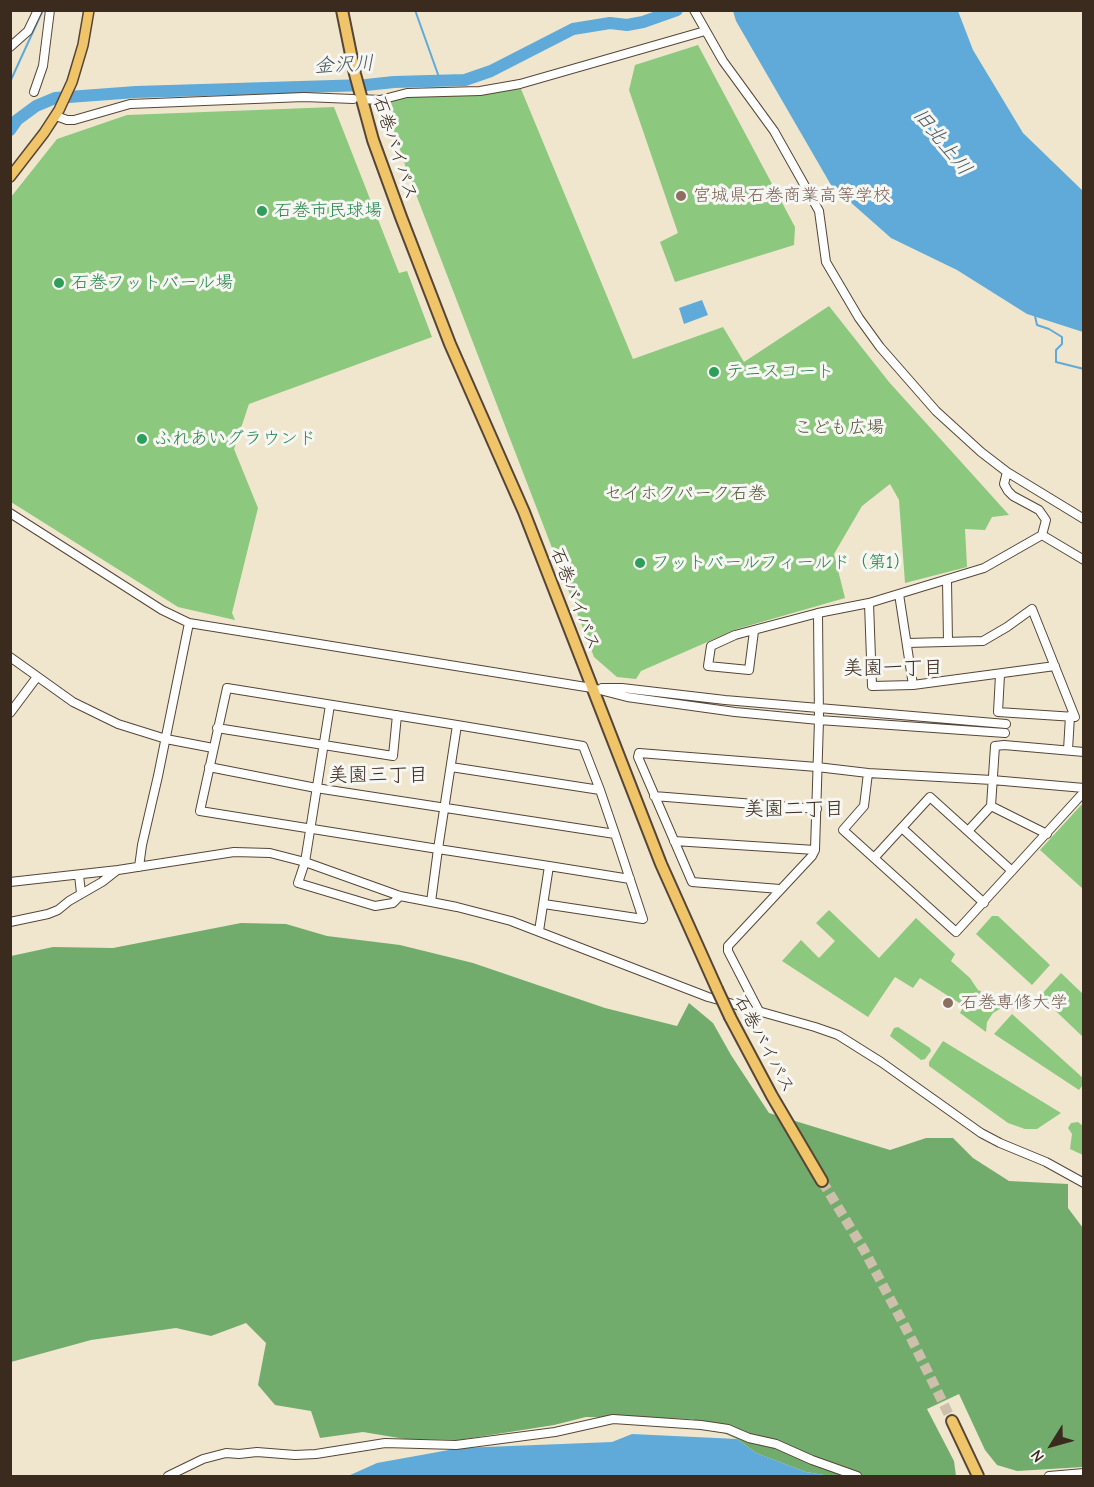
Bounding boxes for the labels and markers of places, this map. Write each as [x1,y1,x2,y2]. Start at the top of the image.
place label: 宮城県石巻商業高等学校 [693,185,891,207]
marker: 宮城県石巻商業高等学校 [674,189,688,203]
place label: 石巻市民球場 [274,200,382,222]
marker: 石巻市民球場 [255,204,269,218]
place label: 石巻フットバール場 [71,272,233,294]
marker: 石巻フットバール場 [52,276,66,290]
place label: テニスコート [726,361,834,383]
marker: テニスコート [707,365,721,379]
place label: ふれあいグラウンド [154,428,316,450]
marker: ふれあいグラウンド [135,432,149,446]
place label: フットバールフィールド（第1） [652,552,911,574]
marker: フットバールフィールド（第1） [633,556,647,570]
place label: 石巻専修大学 [960,992,1068,1014]
marker: 石巻専修大学 [941,996,955,1010]

